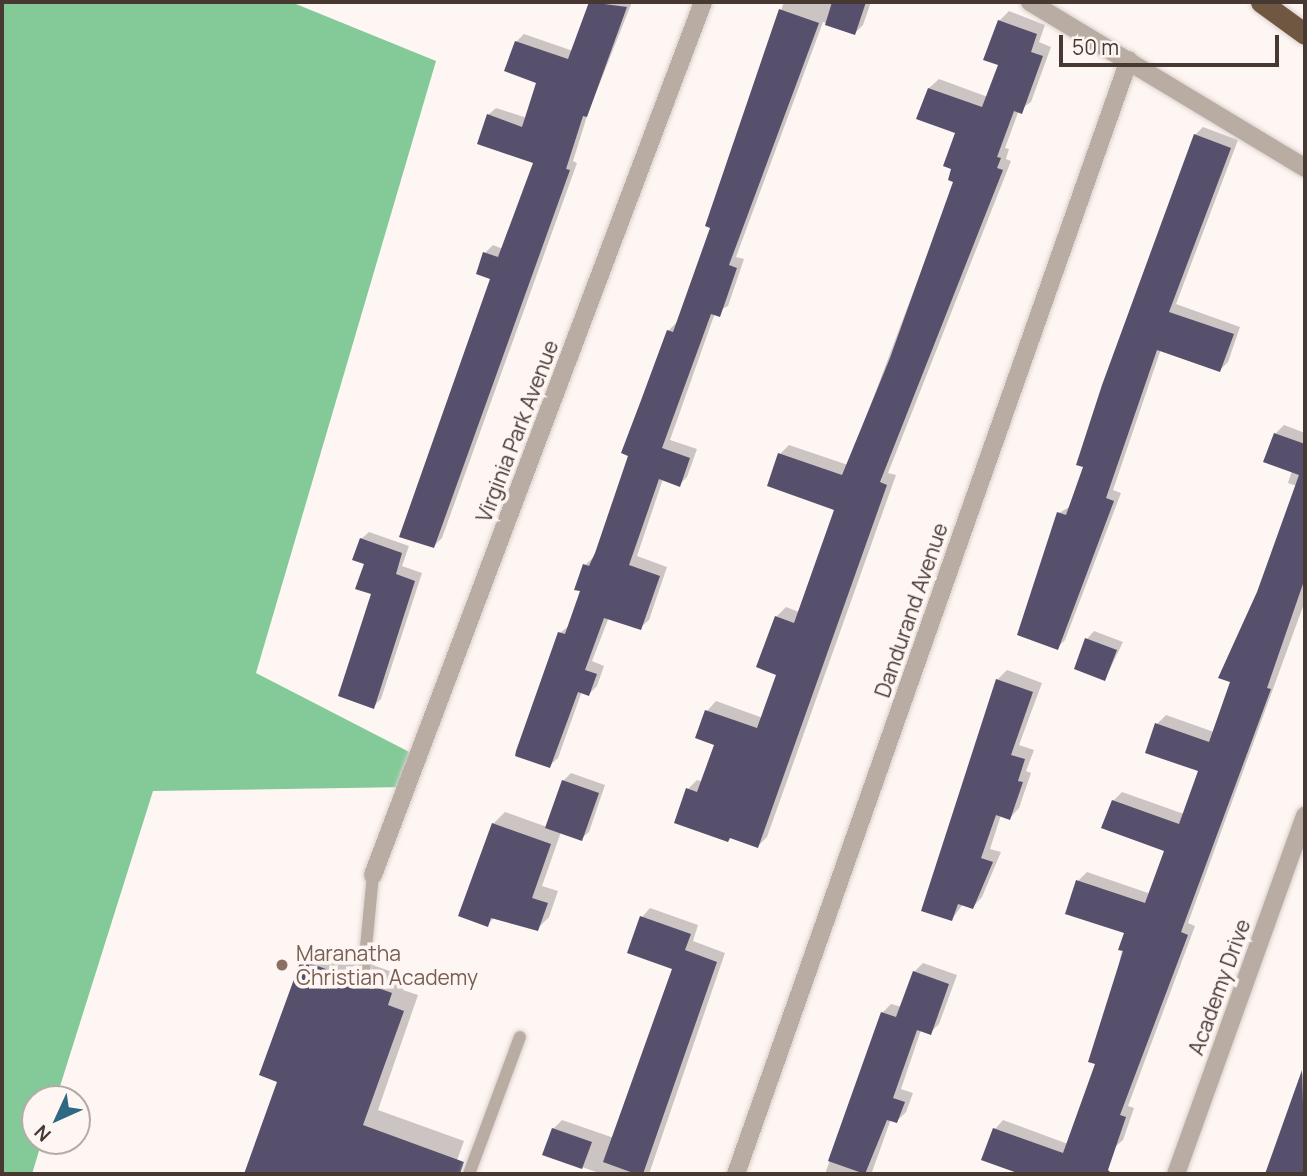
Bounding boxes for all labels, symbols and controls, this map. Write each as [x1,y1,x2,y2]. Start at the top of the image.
scale bar [1062,21,1282,65]
text: 50 m [1072,33,1119,61]
street label: Virginia Park Avenue [471,336,563,526]
street label: Dandurand Avenue [869,519,953,701]
street label: Academy Drive [1183,916,1255,1058]
place label: Maranatha Christian Academy [296,940,478,990]
marker: Maranatha Christian Academy [274,957,290,973]
north arrow [21,1085,91,1155]
text: N [29,1119,57,1147]

